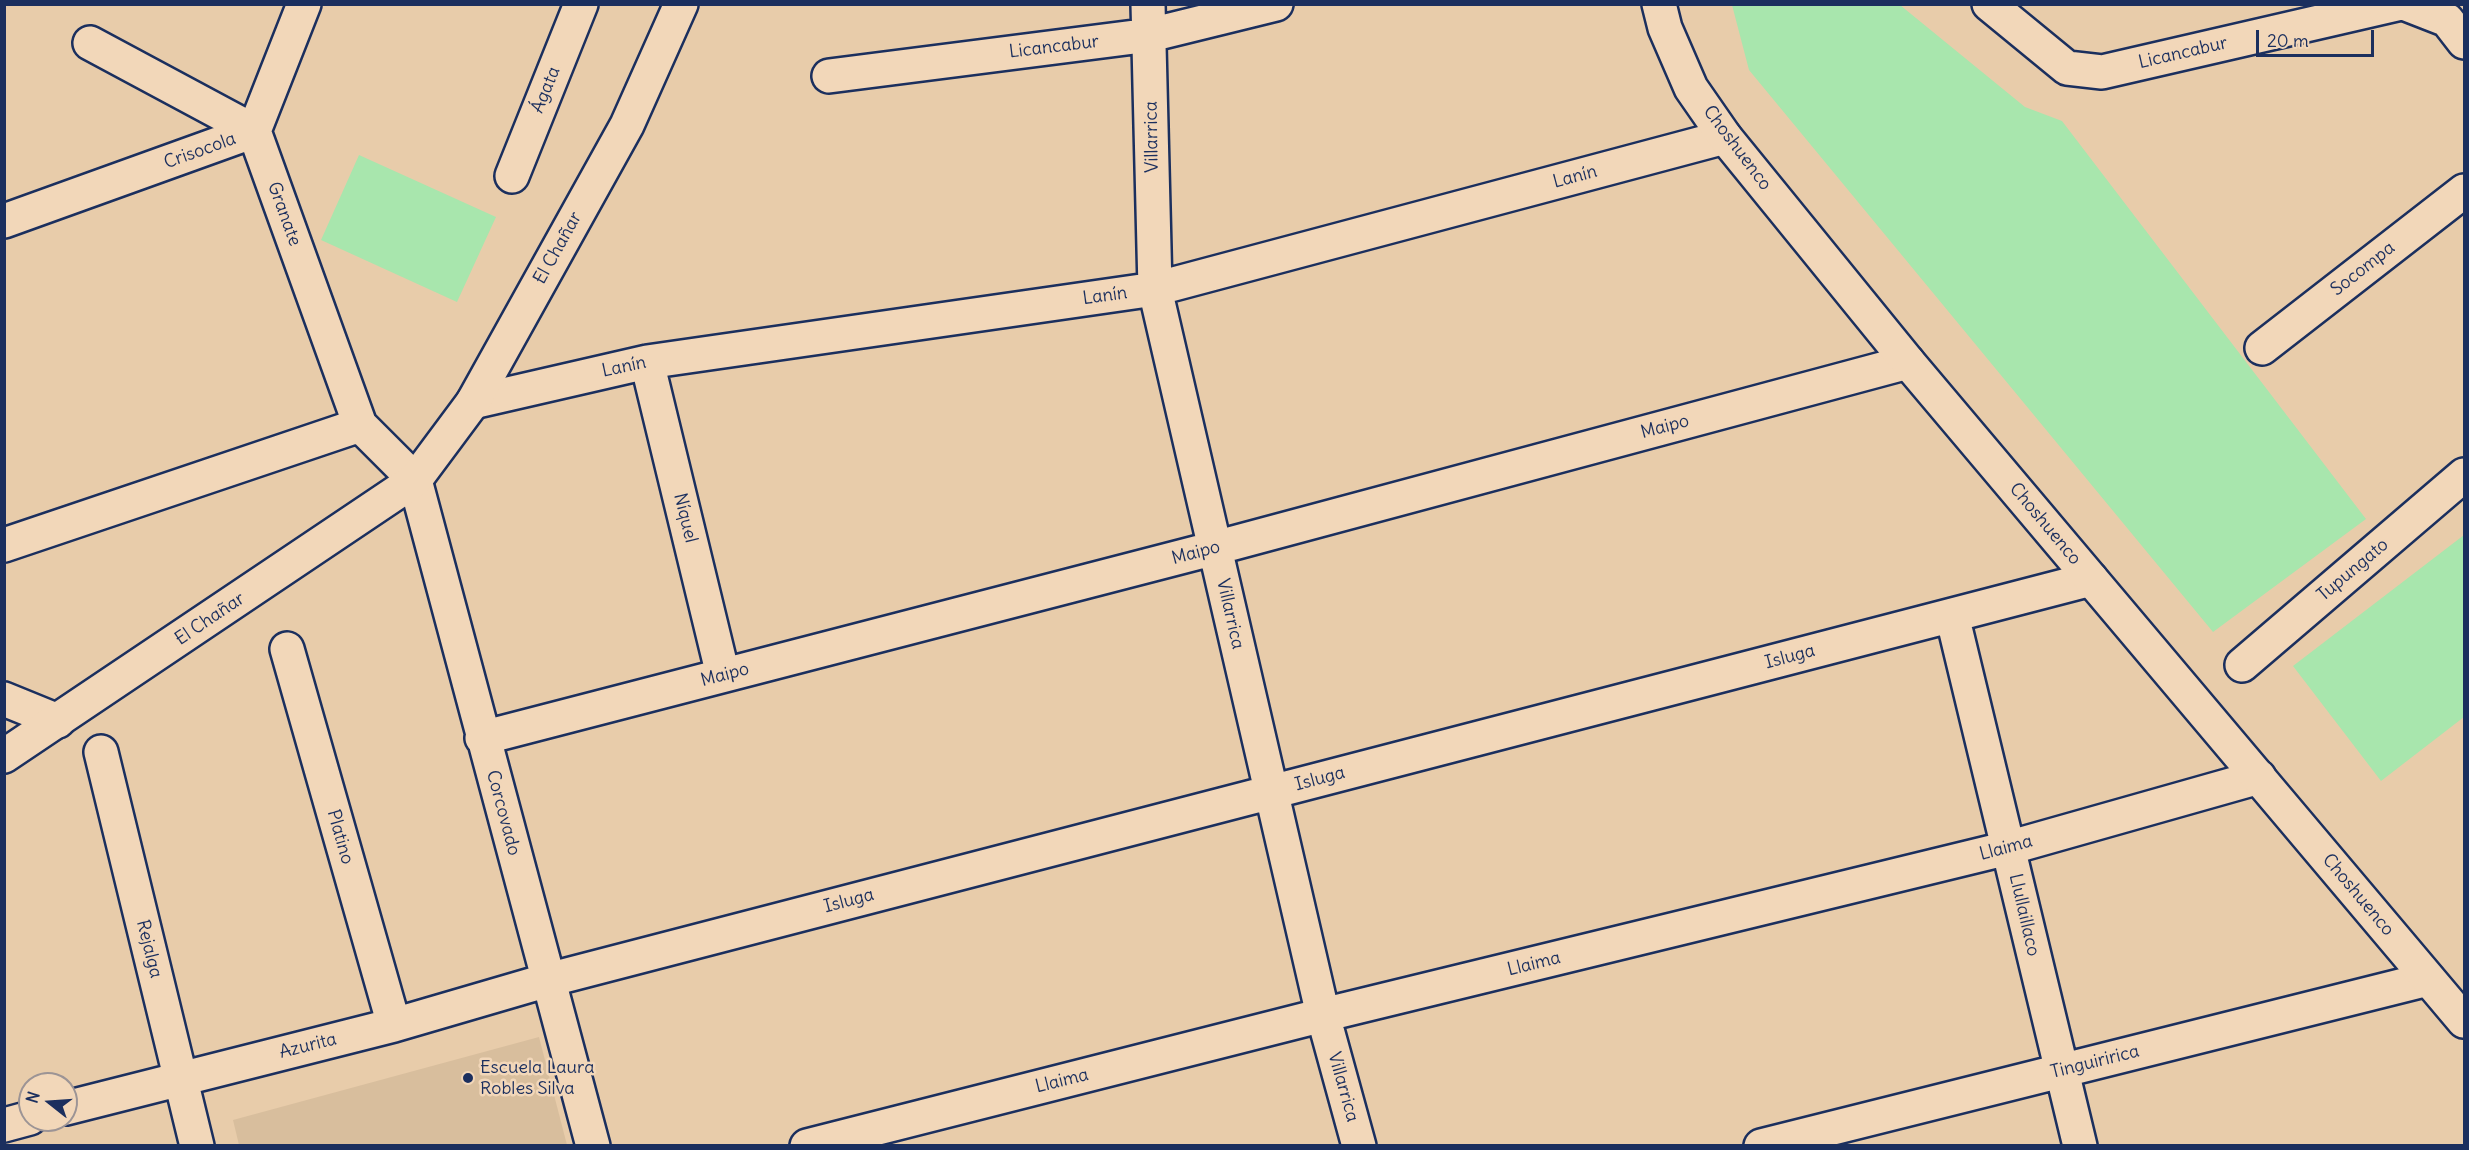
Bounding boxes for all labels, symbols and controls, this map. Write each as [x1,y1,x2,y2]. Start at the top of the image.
scale bar [2259,18,2378,56]
text: 20 m [2267,29,2309,52]
street label: Licancabur [1008,31,1100,63]
street label: Licancabur [2136,32,2230,74]
street label: Ágata [527,64,565,116]
street label: Villarrica [1141,101,1163,173]
street label: Choshuenco [1698,101,1776,195]
street label: Crisocola [161,128,239,174]
street label: Lanín [1551,161,1599,193]
street label: Granate [262,179,306,249]
street label: El Chañar [529,208,587,288]
street label: Socompa [2327,237,2399,301]
street label: Lanín [1081,282,1129,310]
street label: Lanín [600,352,648,382]
street label: Maipo [1638,410,1692,444]
street label: Choshuenco [2004,479,2086,569]
street label: Níquel [668,491,702,545]
street label: Tupungato [2313,534,2393,606]
street label: Maipo [1169,536,1223,570]
street label: Villarrica [1211,577,1249,651]
street label: El Chañar [171,588,249,650]
street label: Isluga [1763,640,1817,674]
street label: Maipo [698,658,752,692]
street label: Isluga [1293,762,1347,796]
street label: Corcovado [481,768,525,858]
street label: Platino [322,807,358,867]
street label: Llaima [1977,831,2035,865]
street label: Choshuenco [2317,850,2399,940]
street label: Llullaillaco [2004,872,2044,958]
street label: Isluga [822,884,876,918]
street label: Rejalga [131,918,167,980]
street label: Llaima [1505,947,1563,981]
street label: Azurita [277,1028,339,1064]
street label: Tinguiririca [2048,1041,2142,1083]
street label: Villarrica [1323,1050,1363,1124]
place label: Escuela Laura Robles Silva [480,1057,594,1100]
street label: Llaima [1033,1064,1091,1098]
marker: Escuela Laura Robles Silva [461,1071,475,1085]
north arrow [18,1072,78,1132]
text: N [22,1089,44,1106]

